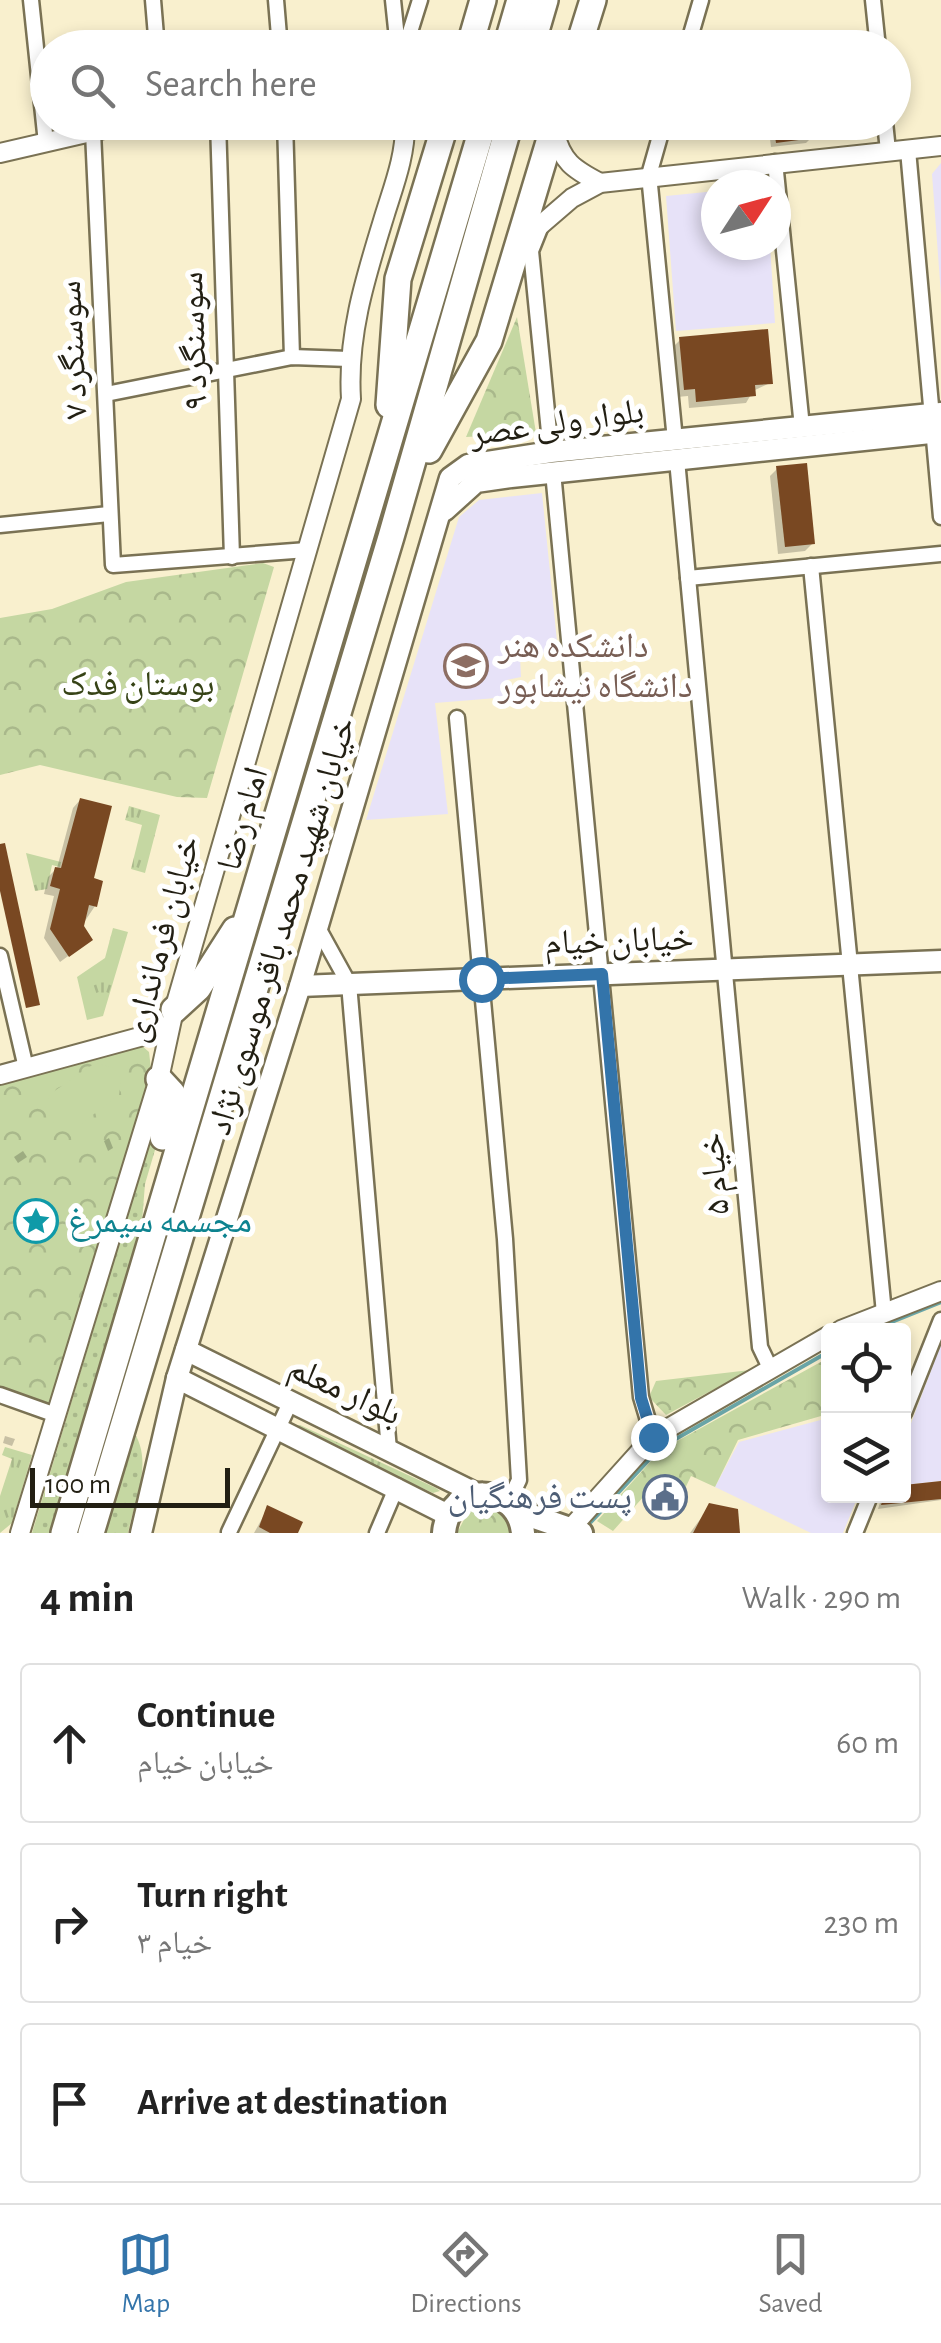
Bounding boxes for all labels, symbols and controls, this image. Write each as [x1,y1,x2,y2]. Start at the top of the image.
search box [30,30,911,140]
icon: search [65,58,120,113]
text: Search here [145,66,317,104]
north arrow [701,170,791,260]
street label: سوسنگرد ۹ [174,271,214,411]
street label: سوسنگرد ۷ [52,280,94,420]
street label: بلوار ولی عصر [467,394,646,455]
place label: دانشکده هنر دانشگاه نیشابور [497,629,692,705]
school or university icon: دانشکده هنر دانشگاه نیشابور [443,643,489,689]
park label: بوستان فدک [61,667,215,704]
street label: خیابان شهید محمد باقر موسوی نژاد [202,713,364,1140]
street label: امام رضا [212,763,278,876]
street label: خیابان فرمانداری [118,832,208,1046]
street label: خیابان خیام [544,921,694,965]
route start [459,957,505,1003]
street label: خیام ۵ [694,1131,740,1217]
place icon: مجسمه سیمرغ [13,1198,59,1244]
place label: مجسمه سیمرغ [68,1204,252,1242]
map controls [821,1323,911,1503]
button: locate [821,1323,911,1413]
street label: بلوار معلم [282,1350,407,1436]
button: layers [821,1413,911,1503]
route end [631,1415,677,1461]
scale bar [30,1463,230,1508]
text: 100 m [45,1471,111,1499]
public building icon: پست فرهنگیان [642,1474,688,1520]
place label: پست فرهنگیان [448,1480,632,1517]
text: 4 min [40,1577,135,1619]
text: Walk · 290 m [742,1582,901,1614]
text: Continue [137,1697,275,1735]
icon: ahead [42,1716,97,1771]
text: 60 m [836,1727,899,1759]
text: خیابان خیام [137,1747,274,1779]
text: Turn right [137,1877,287,1915]
icon: right [42,1896,97,1951]
text: 230 m [823,1907,899,1939]
text: خیام ۳ [137,1927,212,1959]
icon: arrive [42,2076,97,2131]
text: Arrive at destination [137,2084,448,2122]
tab: Map [118,2227,173,2321]
tab: Directions [410,2227,522,2321]
tab: Saved [759,2227,823,2321]

